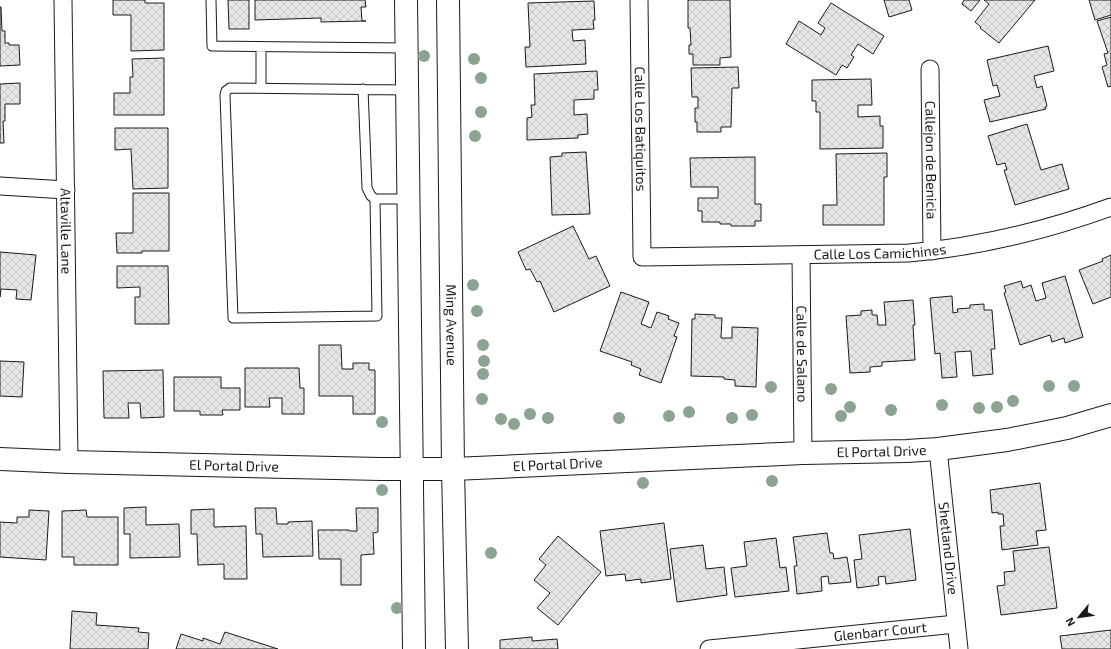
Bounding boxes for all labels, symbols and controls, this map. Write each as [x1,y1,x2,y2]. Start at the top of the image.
street label: Calle Los Batiquitos [632,66,650,192]
street label: Callejon de Benicia [922,100,941,219]
street label: Altaville Lane [57,188,76,274]
street label: Calle Los Camichines [813,240,947,262]
street label: Ming Avenue [443,284,461,366]
street label: Calle de Salano [794,305,811,403]
street label: El Portal Drive [836,441,927,460]
street label: El Portal Drive [512,453,603,474]
street label: El Portal Drive [189,456,279,475]
street label: Shetland Drive [936,501,962,596]
north arrow [1059,597,1099,637]
text: N [1062,615,1077,629]
street label: Glenbarr Court [833,618,927,644]

